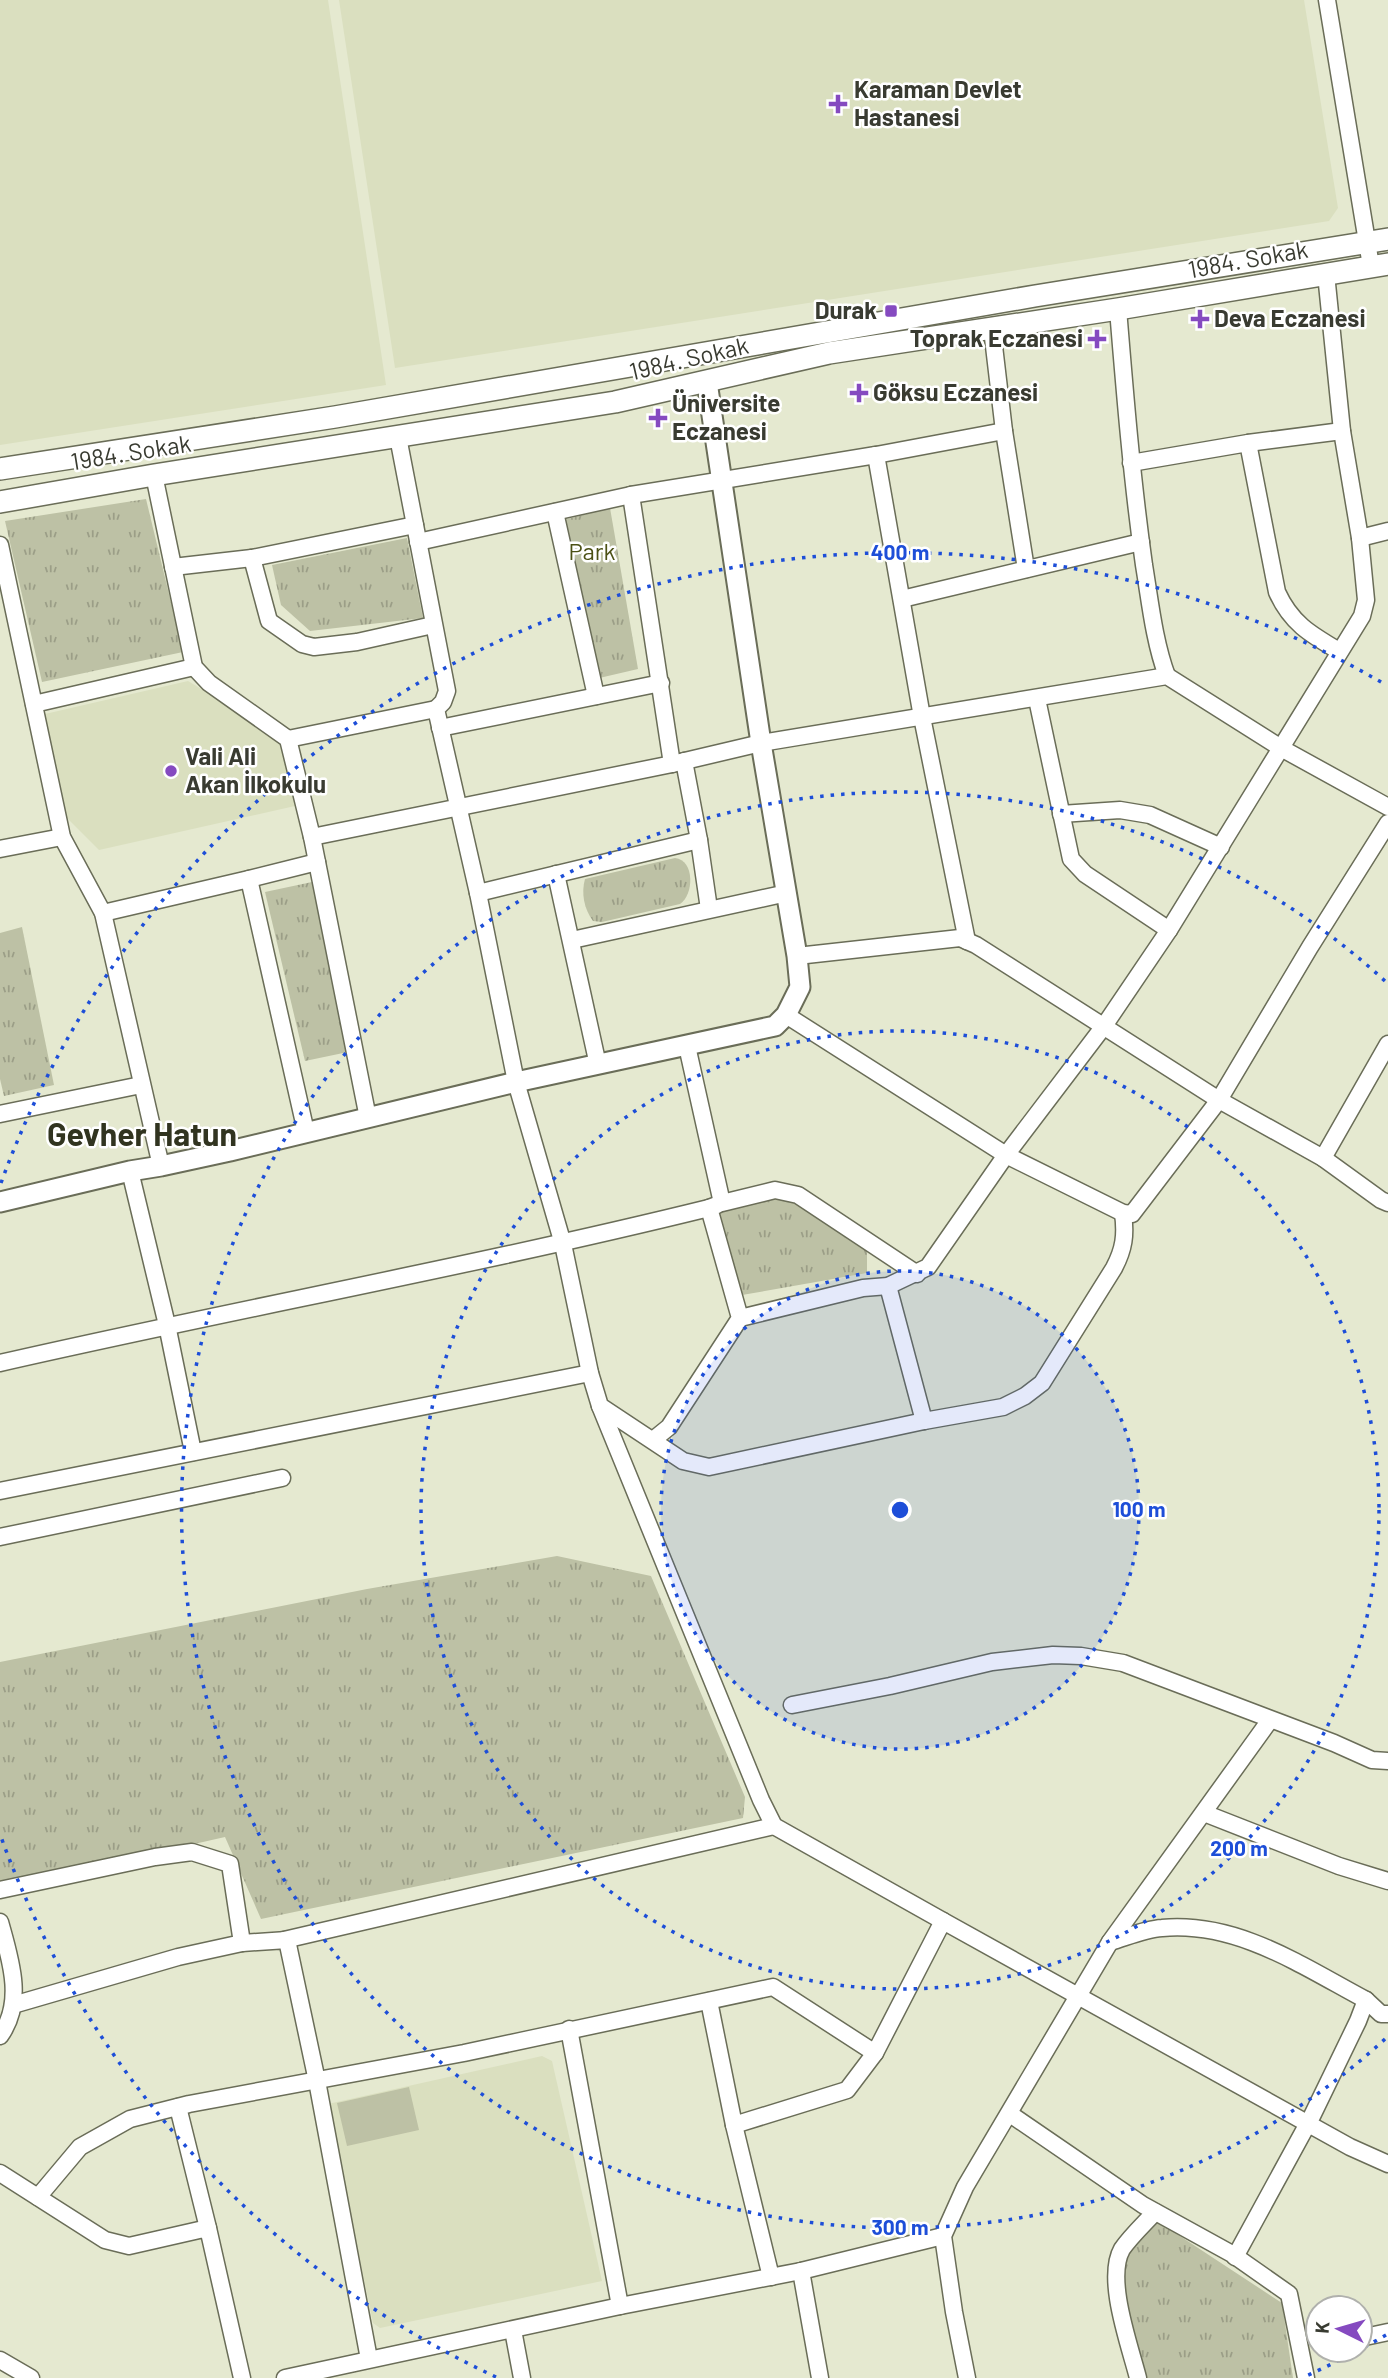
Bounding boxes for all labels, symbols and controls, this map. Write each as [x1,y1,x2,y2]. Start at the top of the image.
place label: Karaman Devlet Hastanesi [854,74,1022,131]
marker: Karaman Devlet Hastanesi [828,94,848,114]
street label: 1984. Sokak [1185,234,1310,283]
place label: Durak [815,295,877,324]
marker: Durak [883,303,899,319]
place label: Deva Eczanesi [1214,303,1366,332]
marker: Deva Eczanesi [1192,311,1208,327]
place label: Toprak Eczanesi [910,323,1083,352]
street label: 1984. Sokak [626,330,751,385]
marker: Toprak Eczanesi [1089,331,1105,347]
place label: Göksu Eczanesi [873,377,1038,406]
marker: Göksu Eczanesi [851,385,867,401]
place label: Üniversite Eczanesi [672,388,780,445]
marker: Üniversite Eczanesi [650,410,666,426]
street label: 1984. Sokak [69,428,193,475]
park label: Park [568,536,616,565]
text: 400 m [871,539,929,564]
place label: Vali Ali Akan İlkokulu [185,741,326,798]
marker: Vali Ali Akan İlkokulu [163,763,179,779]
district label: Gevher Hatun [47,1114,237,1152]
text: 100 m [1112,1496,1166,1521]
centre of rings [888,1498,912,1522]
text: 200 m [1210,1835,1268,1860]
text: 300 m [871,2214,929,2239]
north arrow [1304,2294,1374,2364]
text: K [1310,2320,1334,2334]

